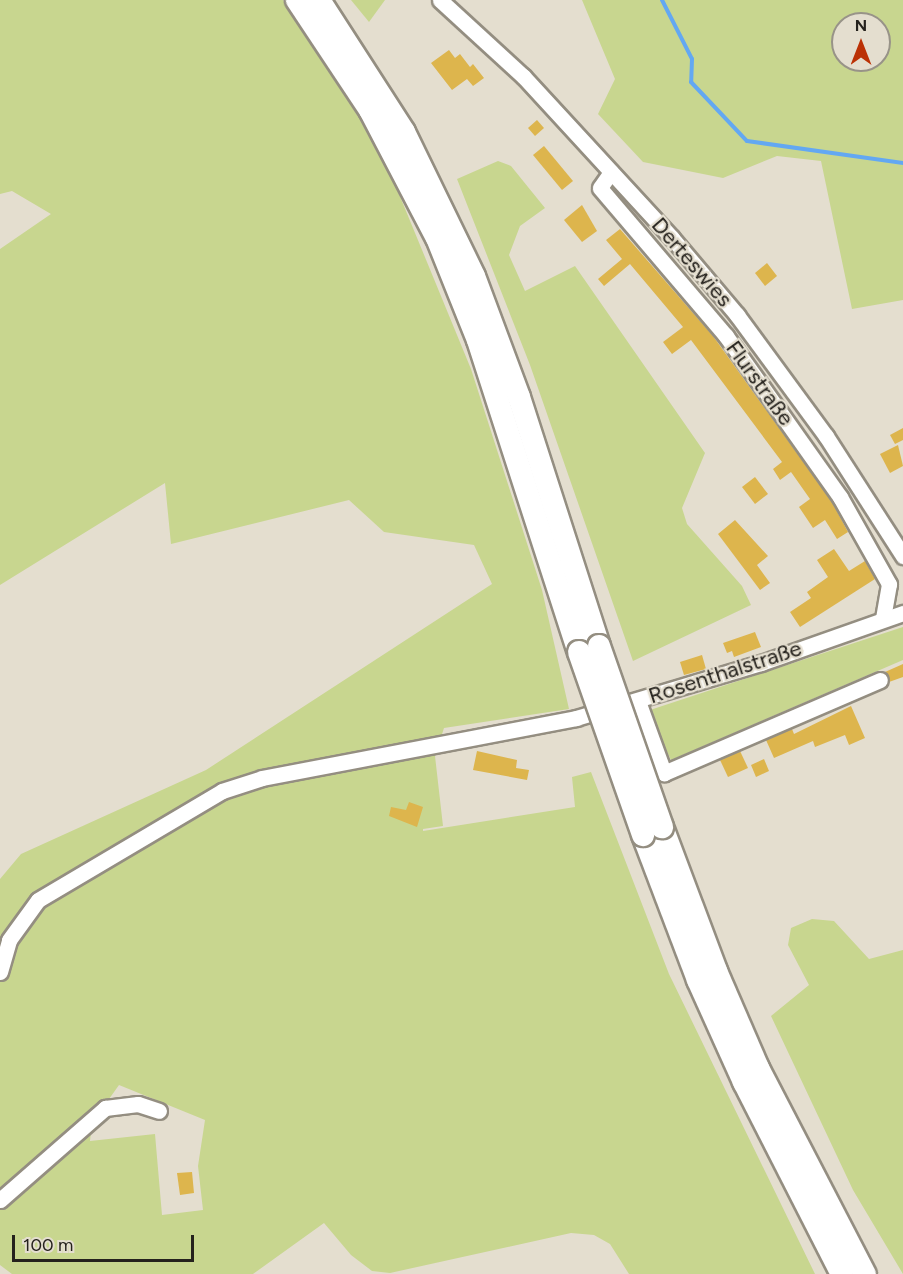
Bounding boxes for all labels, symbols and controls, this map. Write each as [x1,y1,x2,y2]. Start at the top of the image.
north arrow [831,12,891,72]
text: N [855,16,867,35]
street label: Derteswies [646,212,738,312]
street label: Flurstraße [720,336,800,430]
street label: Rosenthalstraße [645,635,805,709]
scale bar [15,1223,196,1261]
text: 100 m [23,1234,73,1256]

